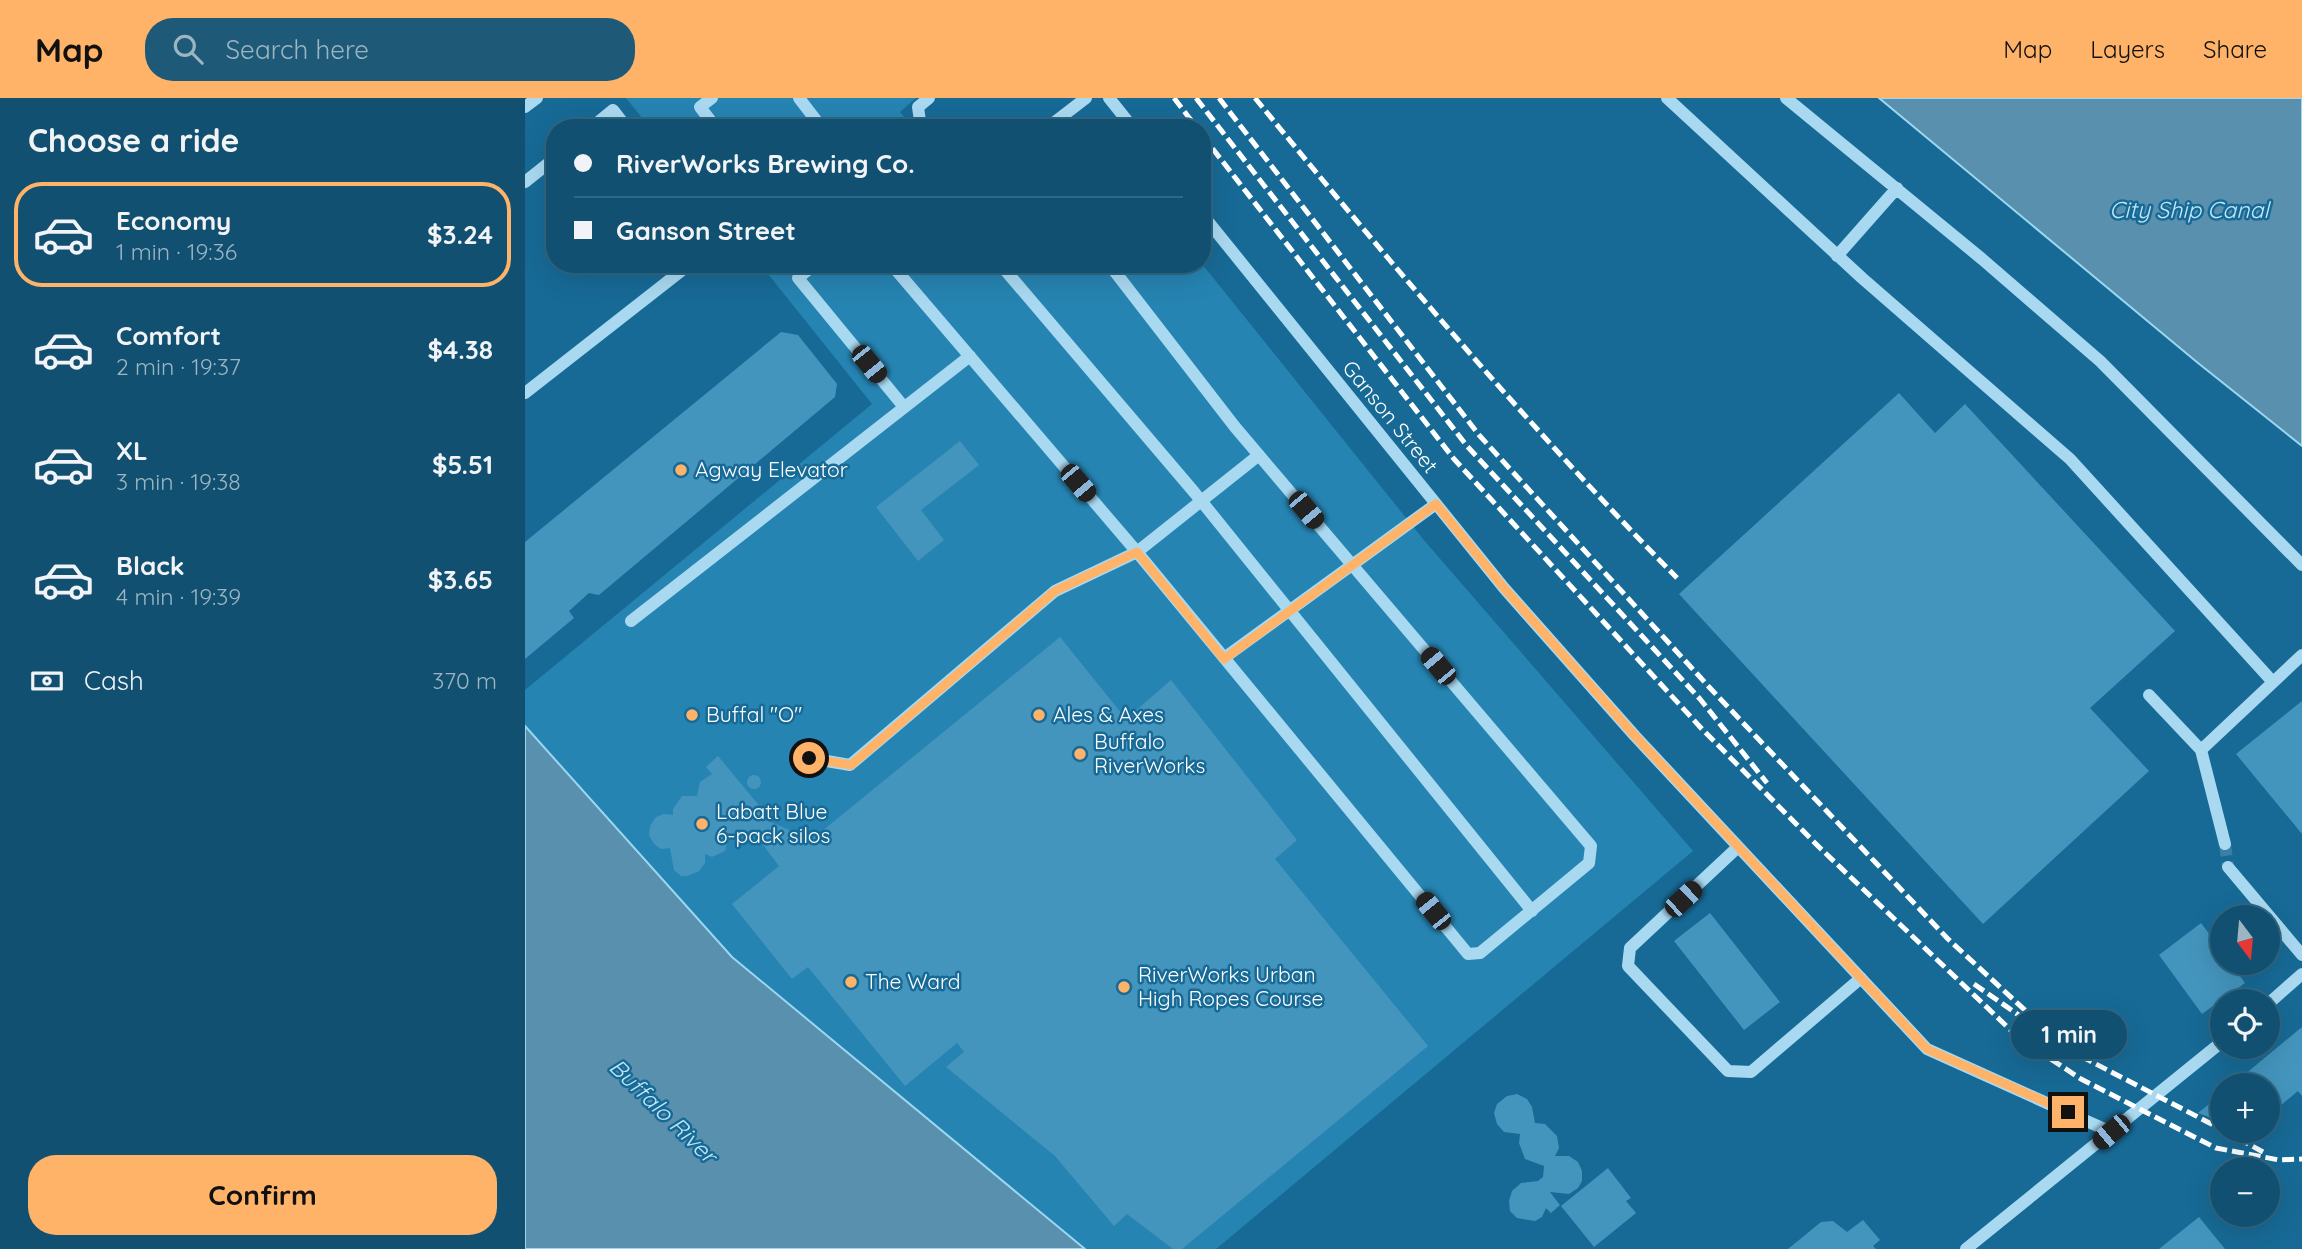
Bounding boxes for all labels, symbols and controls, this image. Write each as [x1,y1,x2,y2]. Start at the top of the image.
search box [145,18,635,81]
text: Map [35,29,103,70]
icon: search [169,30,207,68]
text: Search here [225,33,369,66]
text: Map [2003,34,2052,64]
text: Layers [2090,34,2165,64]
text: Share [2203,34,2267,64]
text: Choose a ride [28,120,240,160]
text: RiverWorks Brewing Co. [616,147,915,180]
water label: City Ship Canal [2109,195,2272,224]
icon: car [32,203,95,266]
text: Economy [116,204,231,237]
text: Ganson Street [616,214,796,247]
text: $3.24 [427,218,493,251]
text: 1 min · 19:36 [116,237,237,266]
icon: car [32,318,95,381]
text: Comfort [116,319,221,352]
text: $4.38 [428,333,493,366]
car [848,341,891,387]
text: 2 min · 19:37 [116,352,241,381]
street label: Ganson Street [1337,355,1444,478]
icon: car [32,433,95,496]
text: XL [116,434,148,467]
text: $5.51 [432,448,493,481]
place label: Agway Elevator [695,456,848,482]
car [1057,460,1100,506]
marker: Agway Elevator [673,462,689,478]
text: 3 min · 19:38 [116,467,241,496]
car [1285,487,1328,533]
icon: car [32,548,95,611]
text: Black [116,549,185,582]
text: $3.65 [428,563,493,596]
text: 4 min · 19:39 [116,582,241,611]
car [1417,643,1460,689]
icon: cash [28,662,66,700]
text: Cash [84,664,144,697]
text: 370 m [432,666,497,695]
place label: Buffal "O" [706,701,802,727]
place label: Ales & Axes [1053,701,1164,727]
marker: Buffal "O" [684,707,700,723]
marker: Ales & Axes [1031,707,1047,723]
place label: Buffalo RiverWorks [1094,728,1205,778]
route start [793,742,825,774]
marker: Buffalo RiverWorks [1072,746,1088,762]
place label: Labatt Blue 6-pack silos [716,798,830,848]
marker: Labatt Blue 6-pack silos [694,816,710,832]
car [1661,877,1706,921]
car [1412,888,1455,934]
north arrow [2210,905,2280,975]
map controls [2210,905,2280,1227]
place label: RiverWorks Urban High Ropes Course [1138,961,1323,1011]
place label: The Ward [865,968,960,994]
marker: The Ward [843,974,859,990]
marker: RiverWorks Urban High Ropes Course [1116,979,1132,995]
button: locate [2210,989,2280,1059]
callout: 1 min [2010,1010,2126,1060]
text: 1 min [2041,1020,2097,1049]
water label: Buffalo River [604,1052,725,1171]
button: + [2210,1073,2280,1143]
route end [2052,1096,2084,1128]
car [2089,1110,2134,1154]
button: Confirm [28,1155,497,1235]
button: − [2210,1157,2280,1227]

